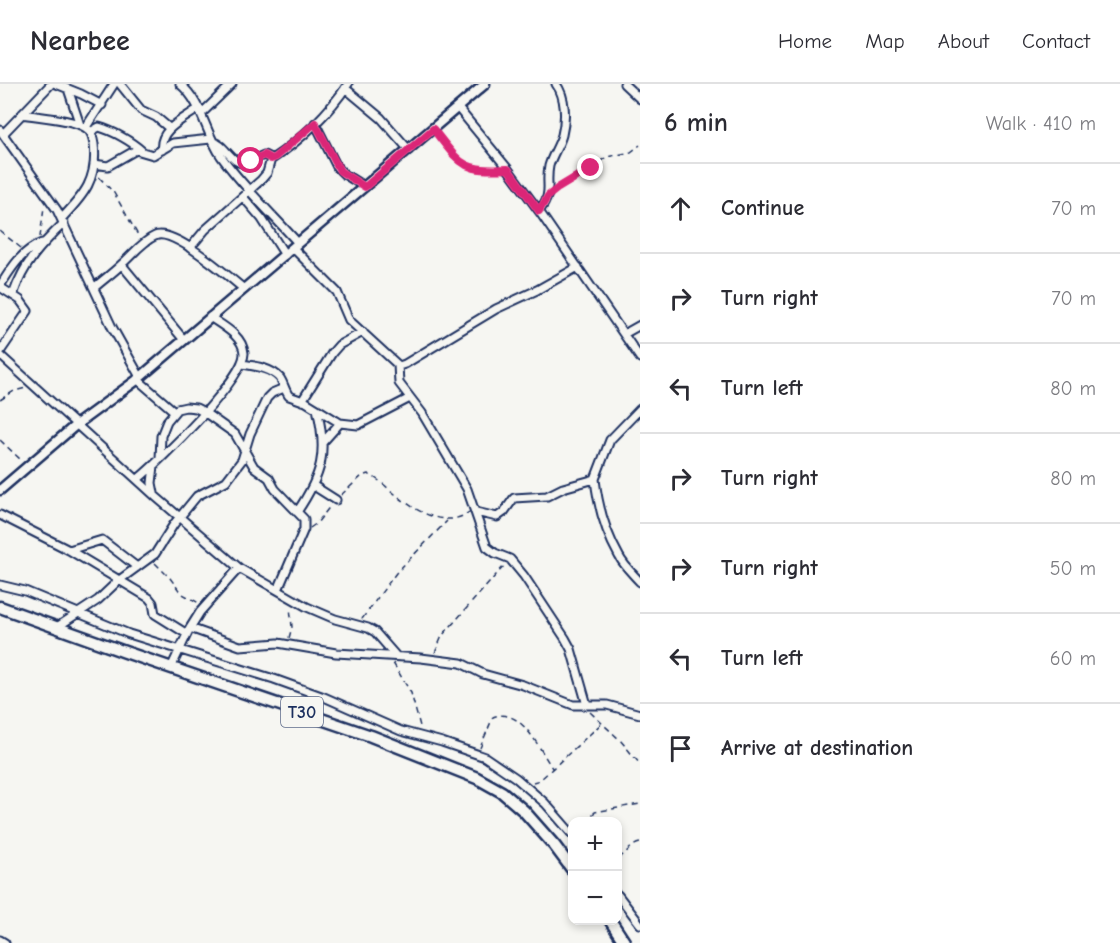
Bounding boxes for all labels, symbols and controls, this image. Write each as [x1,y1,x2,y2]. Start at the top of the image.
text: Nearbee [30,25,130,57]
text: Home [778,29,832,53]
text: Map [865,29,905,53]
text: About [938,29,989,53]
text: Contact [1022,29,1090,53]
text: 6 min [664,108,728,138]
text: Walk · 410 m [986,112,1096,135]
route start [237,147,263,173]
route end [577,154,603,180]
icon: ahead [664,192,697,225]
text: Continue [721,195,804,221]
text: 70 m [1051,197,1096,220]
icon: right [664,282,697,315]
text: Turn right [721,285,818,311]
text: 70 m [1051,287,1096,310]
icon: left [664,372,697,405]
text: Turn left [721,375,803,401]
text: 80 m [1050,377,1096,400]
icon: right [664,462,697,495]
text: Turn right [721,465,818,491]
text: 80 m [1050,467,1096,490]
icon: right [664,552,697,585]
text: Turn right [721,555,818,581]
text: 50 m [1050,557,1096,580]
icon: left [664,642,697,675]
text: Turn left [721,645,803,671]
text: 60 m [1050,647,1096,670]
road number: T30 [281,697,323,727]
icon: arrive [664,732,697,765]
text: Arrive at destination [721,735,913,761]
map controls [568,817,622,925]
button: + [568,817,622,871]
button: − [568,871,622,925]

